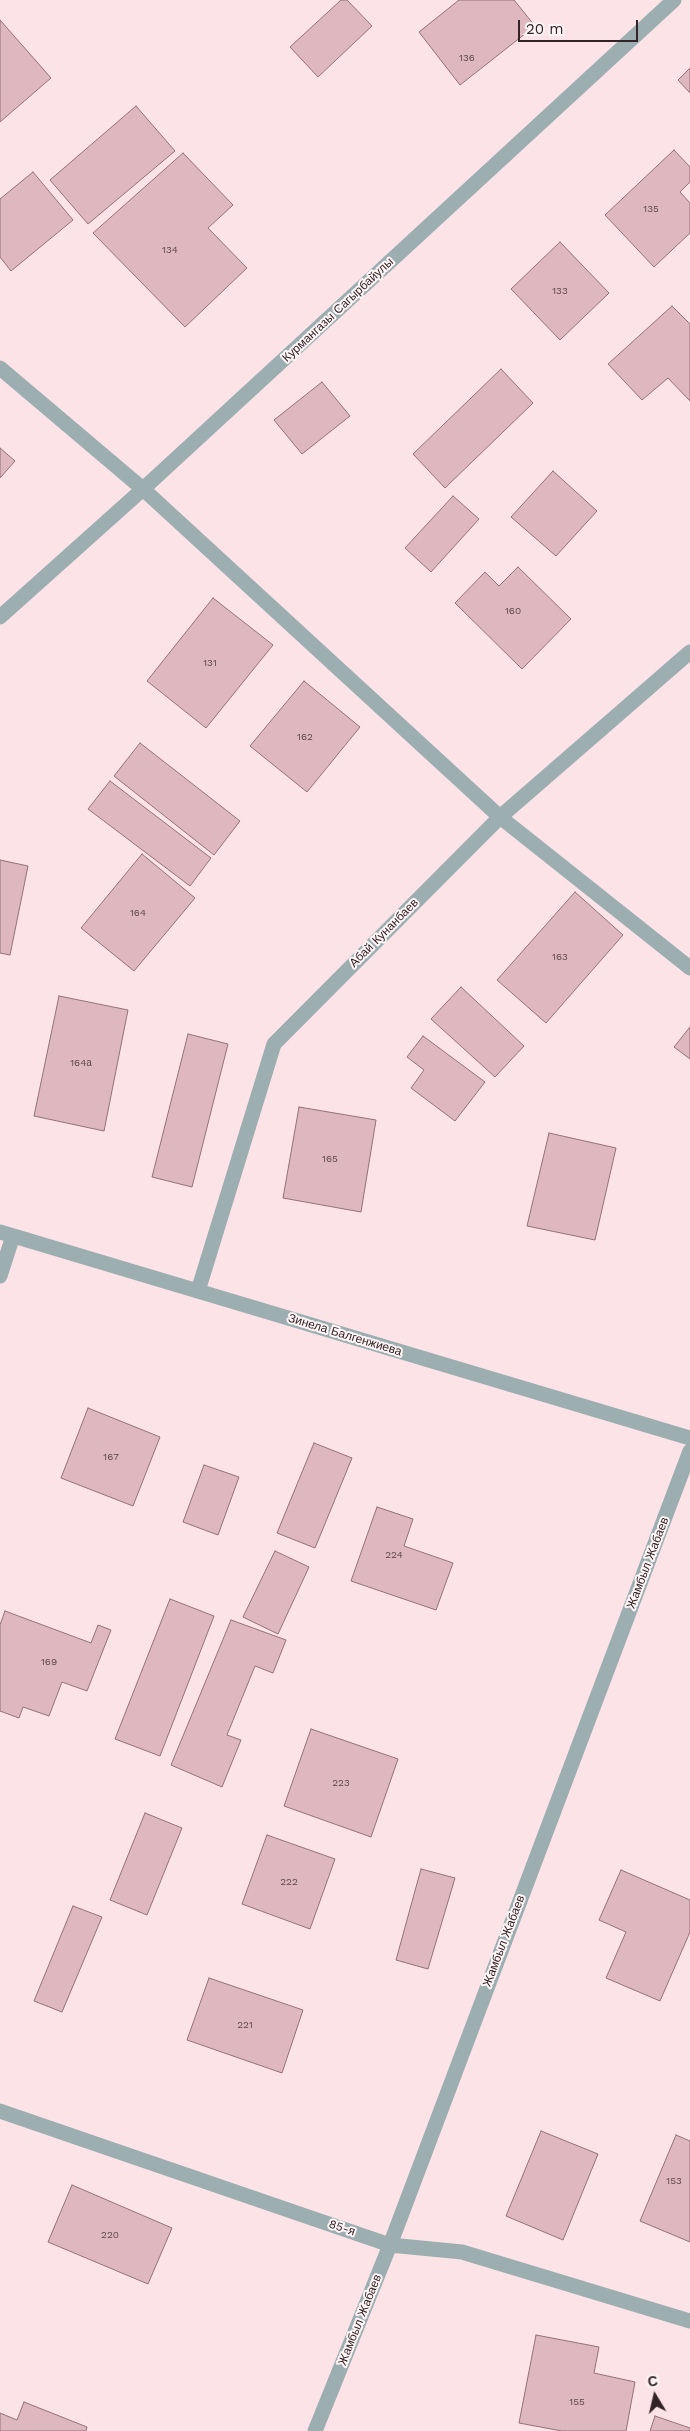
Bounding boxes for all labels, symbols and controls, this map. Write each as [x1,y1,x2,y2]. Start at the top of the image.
scale bar [520,10,640,42]
text: 20 m [526,20,564,38]
house number: 136 [459,52,475,64]
house number: 135 [643,203,659,215]
house number: 134 [162,244,178,256]
street label: Курмангазы Сагырбайулы [280,255,396,365]
house number: 133 [552,285,568,297]
house number: 160 [505,605,521,617]
house number: 131 [203,657,217,669]
house number: 162 [297,731,313,743]
street label: Абай Кунанбаев [347,896,421,970]
house number: 164 [130,907,146,919]
house number: 163 [552,951,568,963]
house number: 164а [70,1057,92,1069]
house number: 165 [322,1153,338,1165]
street label: Зинела Балгенжиева [287,1311,403,1359]
house number: 167 [103,1451,119,1463]
street label: Жамбыл Жабаев [624,1515,672,1611]
house number: 224 [385,1549,403,1561]
house number: 169 [41,1656,57,1668]
house number: 223 [332,1777,350,1789]
house number: 222 [280,1876,298,1888]
street label: Жамбыл Жабаев [480,1893,528,1989]
house number: 221 [237,2019,253,2031]
house number: 153 [666,2175,682,2187]
street label: 85-я [327,2217,357,2239]
house number: 220 [101,2229,119,2241]
street label: Жамбыл Жабаев [335,2272,385,2368]
north arrow [630,2371,680,2421]
text: С [646,2372,659,2390]
house number: 155 [569,2396,585,2408]

